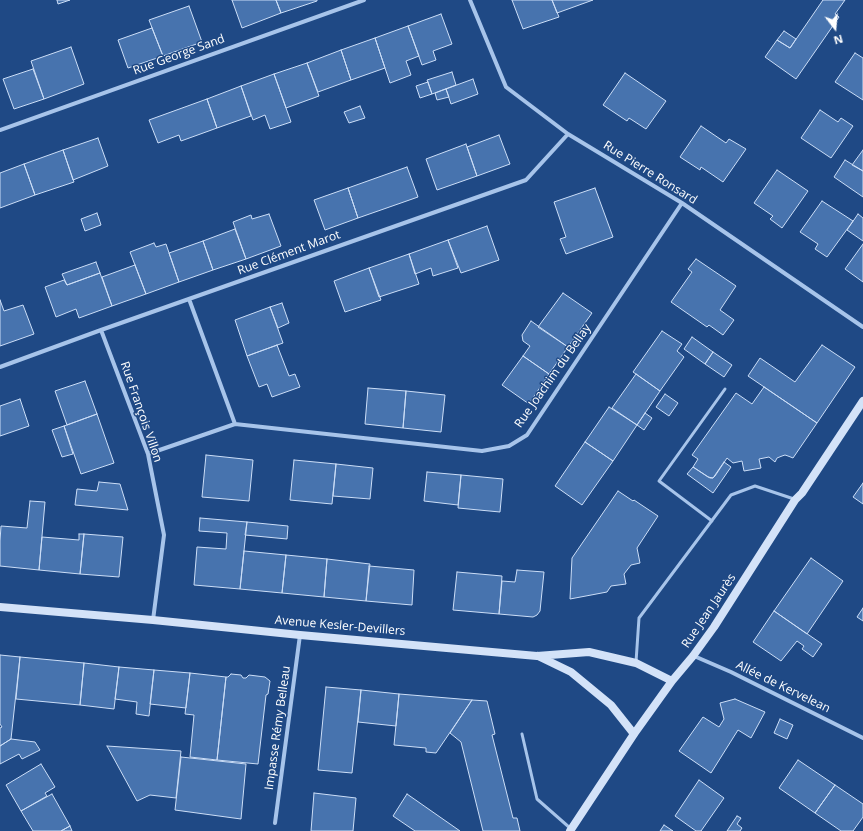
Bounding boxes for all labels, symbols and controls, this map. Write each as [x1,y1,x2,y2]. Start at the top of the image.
north arrow [815,8,855,48]
street label: Rue George Sand [131,32,227,78]
text: N [832,32,845,48]
street label: Rue Pierre Ronsard [600,138,700,208]
street label: Rue Clément Marot [236,228,342,278]
street label: Rue Joachim du Bellay [512,321,594,431]
street label: Rue François Villon [117,360,165,464]
street label: Rue Jean Jaurès [679,571,739,651]
street label: Avenue Kesler-Devillers [274,613,406,639]
street label: Allée de Kervelean [734,658,832,716]
street label: Impasse Rémy Belleau [262,665,294,791]

